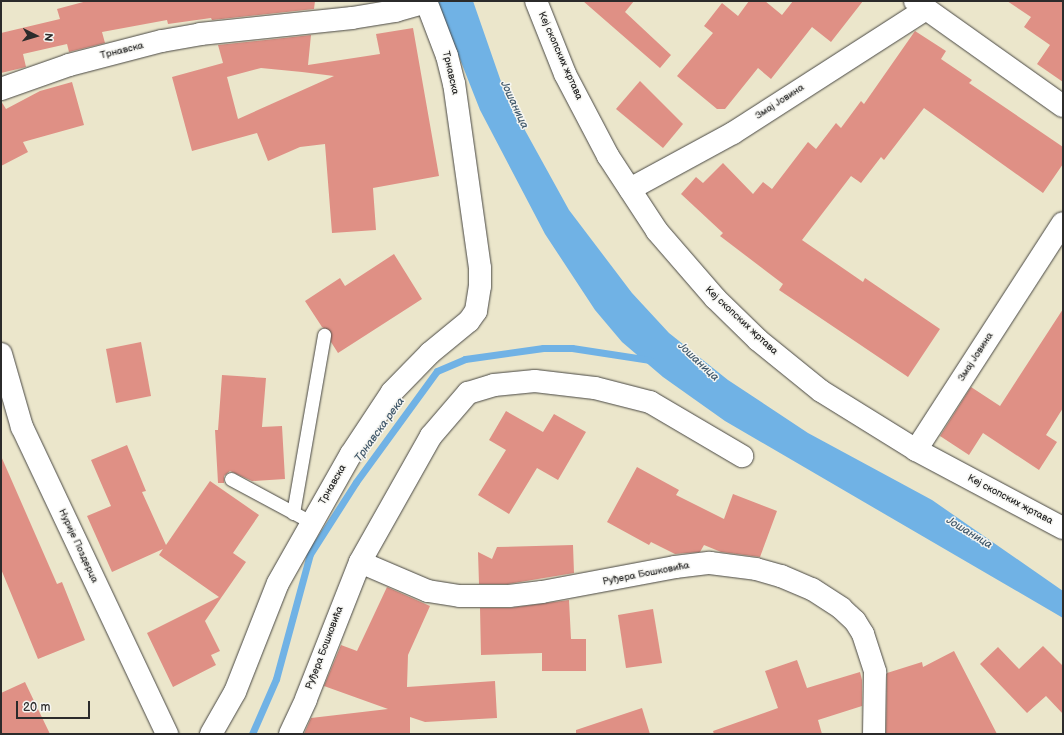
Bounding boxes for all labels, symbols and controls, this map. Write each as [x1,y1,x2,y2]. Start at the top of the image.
street label: Кеј скопских жртава [535,10,585,102]
north arrow [16,16,56,56]
text: N [42,32,55,42]
street label: Трнавска [99,40,145,62]
street label: Трнавска [439,50,461,96]
water label: Јошаница [497,79,531,131]
street label: Змај Јовина [753,82,807,122]
street label: Кеј скопских жртава [702,284,780,358]
street label: Змај Јовина [956,330,996,384]
water label: Јошаница [675,340,721,384]
water label: Трнавска река [352,395,408,465]
street label: Трнавска [317,463,349,507]
street label: Кеј скопских жртава [965,472,1055,528]
street label: Нурије Поздерца [56,507,100,585]
water label: Јошаница [944,514,994,552]
street label: Руђера Бошковића [602,560,690,588]
street label: Руђера Бошковића [304,605,346,691]
scale bar [18,693,92,719]
text: 20 m [23,700,50,715]

